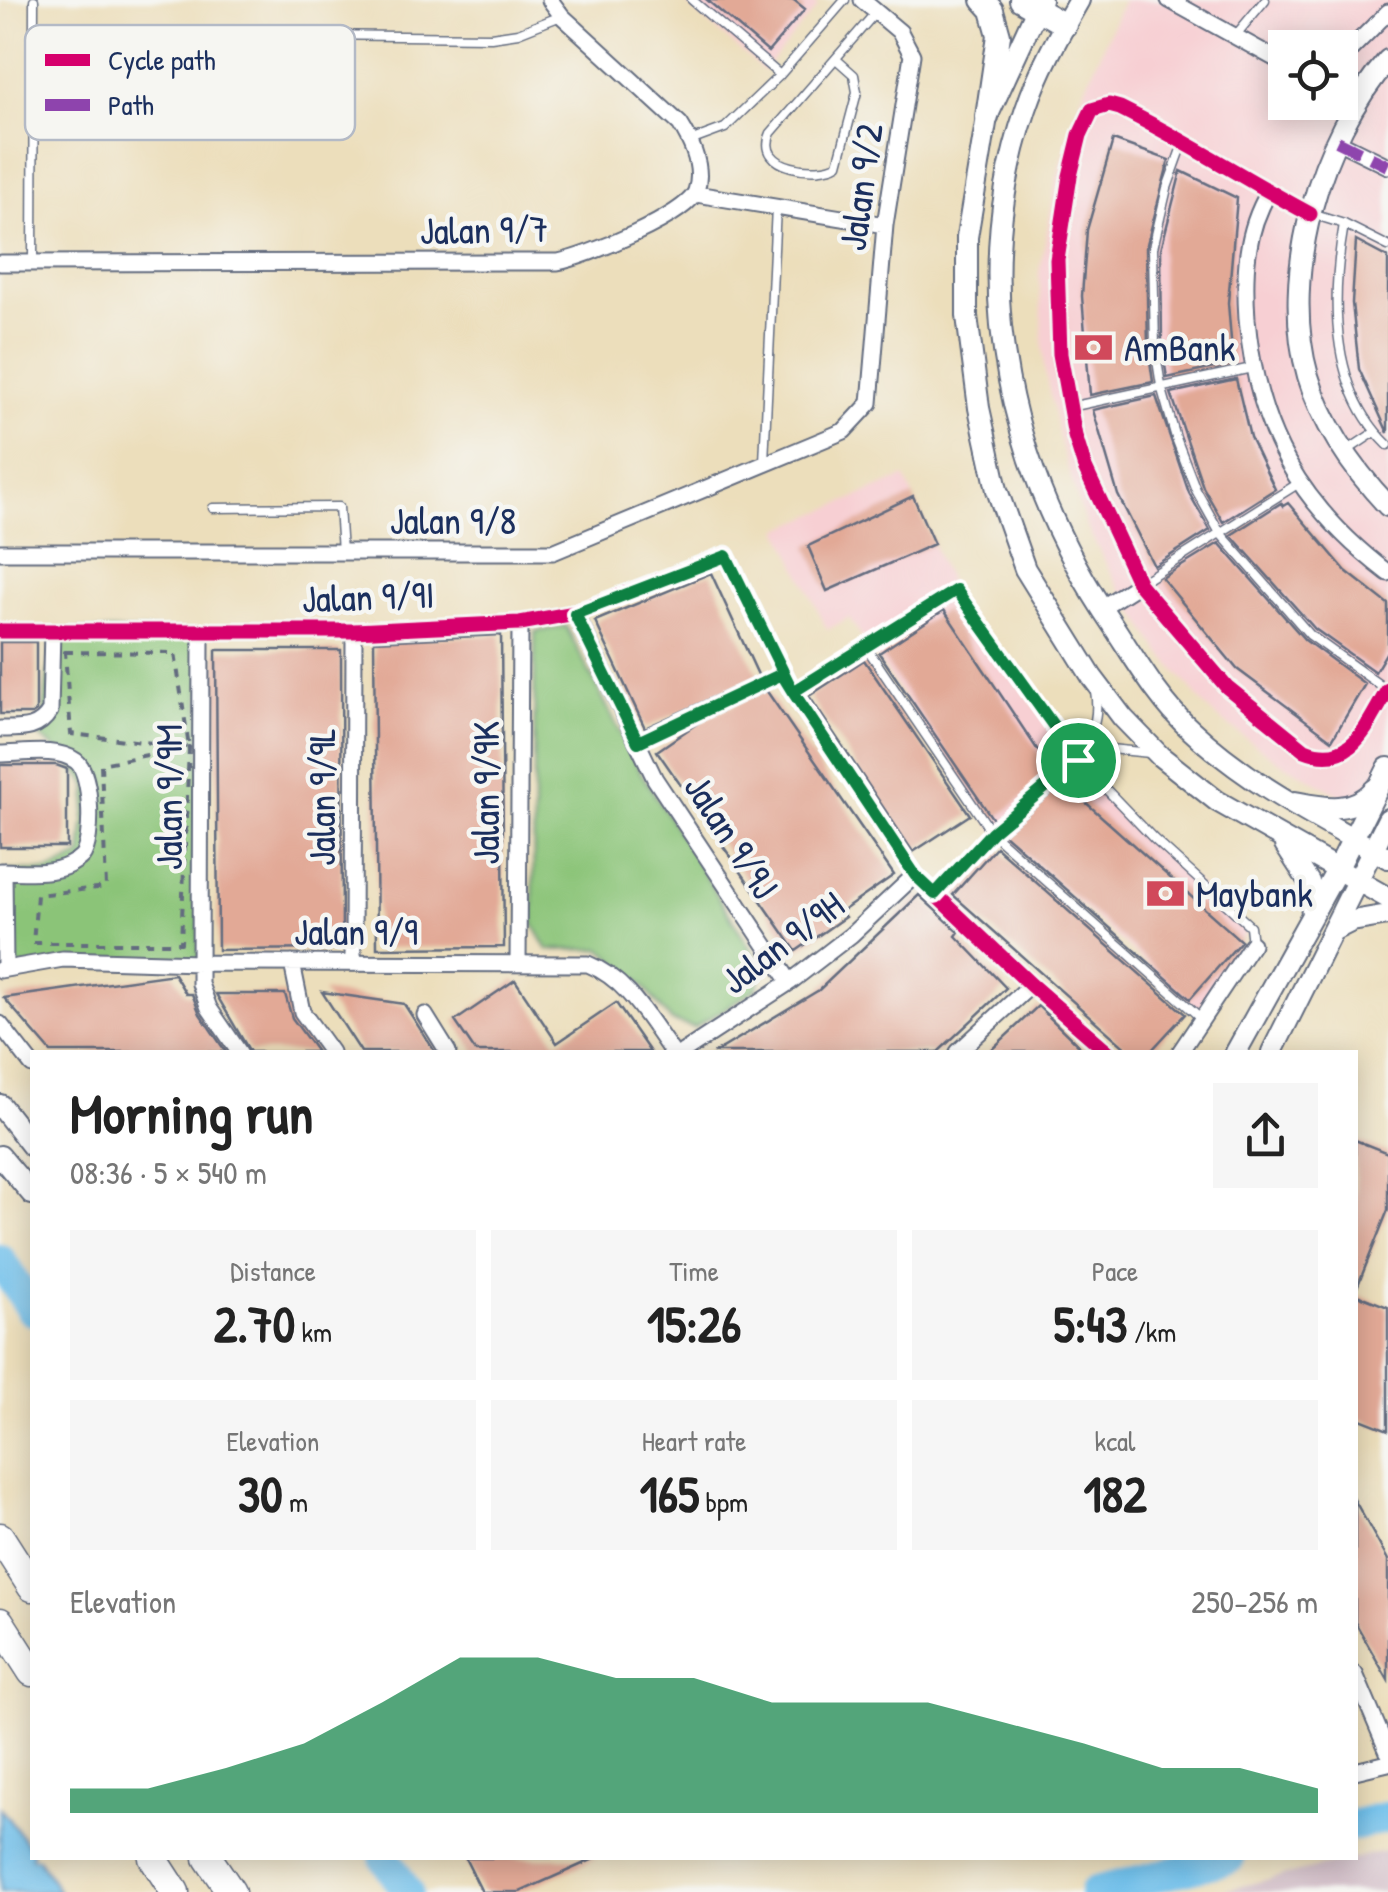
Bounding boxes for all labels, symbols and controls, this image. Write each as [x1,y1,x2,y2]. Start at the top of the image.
legend [25,25,355,140]
map controls [1268,30,1358,120]
button: locate [1268,30,1358,120]
text: Cycle path [108,41,216,79]
text: Path [108,86,154,124]
street label: Jalan 9/2 [825,120,895,254]
street label: Jalan 9/7 [419,202,549,256]
place label: AmBank [1124,321,1236,373]
bank icon: AmBank [1073,326,1115,368]
street label: Jalan 9/8 [390,494,516,546]
street label: Jalan 9/9I [301,568,435,624]
pin [1036,718,1121,803]
street label: Jalan 9/9K [459,721,511,865]
street label: Jalan 9/9M [142,724,194,870]
street label: Jalan 9/9L [295,728,347,866]
icon: arrive [1051,733,1106,788]
street label: Jalan 9/9J [673,764,791,908]
place label: Maybank [1196,867,1313,919]
bank icon: Maybank [1145,872,1187,914]
street label: Jalan 9/9H [710,879,854,1005]
street label: Jalan 9/9 [294,905,418,957]
text: Morning run [70,1076,313,1150]
button: share [1213,1083,1318,1188]
text: 08:36 · 5 × 540 m [70,1151,267,1194]
text: Distance [230,1252,316,1290]
text: Time [669,1252,719,1290]
text: Pace [1092,1252,1138,1290]
text: 2.70 [214,1290,295,1358]
text: 15:26 [647,1290,741,1358]
text: 5:43 [1054,1290,1127,1358]
text: km [295,1313,332,1351]
text: /km [1127,1313,1176,1351]
text: Elevation [227,1422,320,1460]
text: Heart rate [642,1422,746,1460]
text: kcal [1095,1422,1135,1460]
text: 30 [238,1460,283,1528]
text: 165 [640,1460,699,1528]
text: 182 [1083,1460,1147,1528]
text: m [283,1483,308,1521]
text: bpm [699,1483,748,1521]
text: Elevation [70,1580,176,1623]
text: 250–256 m [1191,1580,1318,1623]

